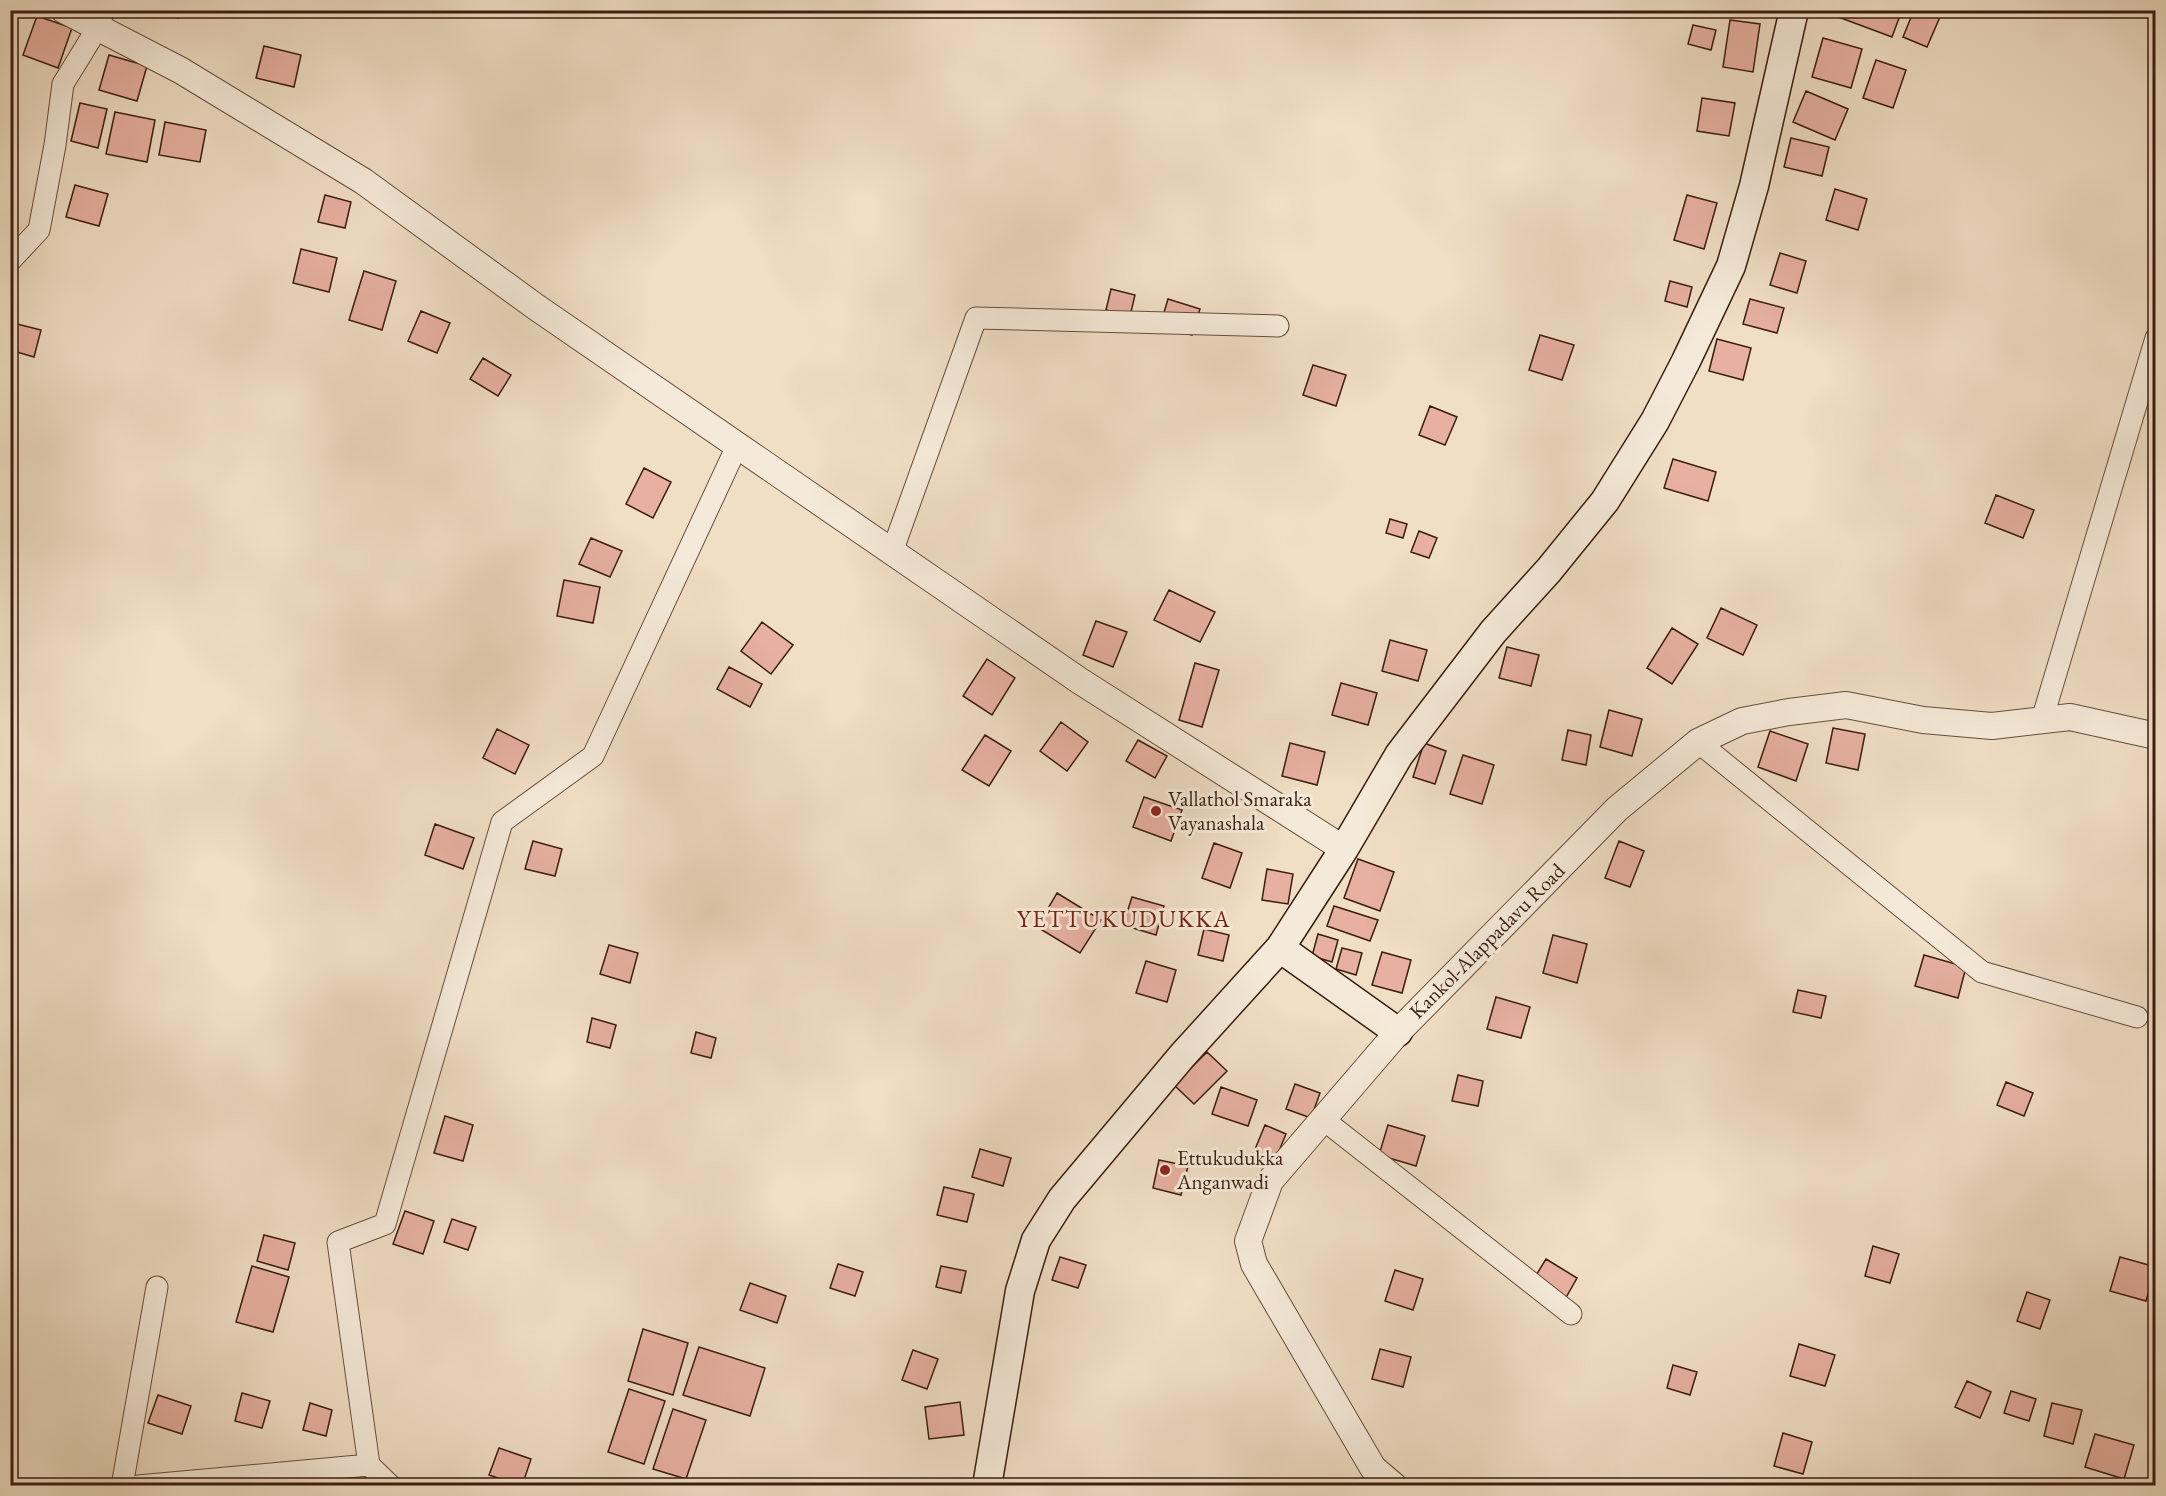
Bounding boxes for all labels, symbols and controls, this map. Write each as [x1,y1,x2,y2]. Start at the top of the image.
place label: Vallathol Smaraka Vayanashala [1168,785,1312,836]
marker: Vallathol Smaraka Vayanashala [1149,804,1163,818]
street label: Kankol-Alappadavu Road [1403,857,1570,1024]
district label: YETTUKUDUKKA [1017,903,1231,934]
place label: Ettukudukka Anganwadi [1176,1144,1284,1195]
marker: Ettukudukka Anganwadi [1158,1163,1172,1177]

